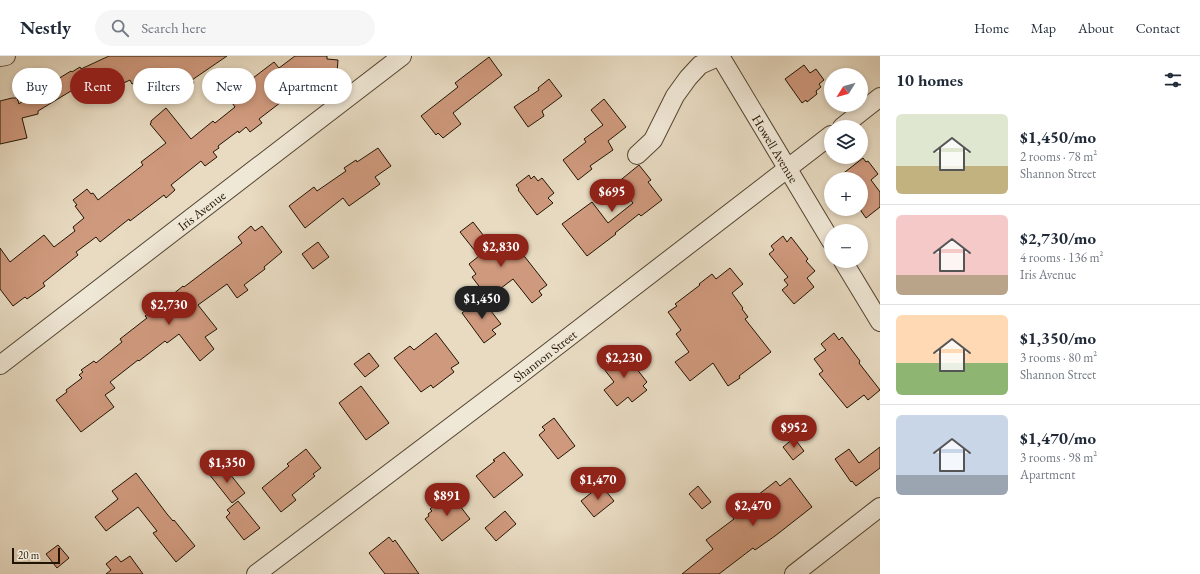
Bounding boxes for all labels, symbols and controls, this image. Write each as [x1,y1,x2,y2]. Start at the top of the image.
search box [95,10,375,46]
text: Nestly [20,15,71,40]
icon: search [109,17,131,39]
text: Search here [141,18,206,37]
text: Home [974,19,1009,37]
text: Map [1031,19,1056,37]
text: About [1078,19,1114,37]
text: Contact [1136,19,1180,37]
chip: Buy [12,68,62,104]
chip: Rent [70,68,125,104]
chip: Filters [133,68,194,104]
chip: New [202,68,256,104]
chip: Apartment [264,68,352,104]
north arrow [824,68,868,112]
map controls [824,68,868,268]
text: 10 homes [896,69,963,91]
icon: filters [1162,69,1184,91]
street label: Howell Avenue [748,112,802,186]
button: layers [824,120,868,164]
text: $1,450/mo [1020,126,1096,148]
icon: home [928,130,976,178]
text: 2 rooms · 78 m² [1020,148,1097,165]
text: Shannon Street [1020,165,1096,182]
button: + [824,172,868,216]
pin: $695 [588,179,636,213]
text: $695 [599,183,625,200]
street label: Iris Avenue [174,187,229,234]
button: − [824,224,868,268]
text: $2,730/mo [1020,227,1096,249]
icon: home [928,231,976,279]
pin: $2,830 [468,234,534,268]
text: $2,830 [483,238,519,255]
text: 4 rooms · 136 m² [1020,249,1104,266]
text: Iris Avenue [1020,266,1076,283]
pin: $1,450 [449,286,515,320]
text: $1,450 [464,290,500,307]
pin: $2,730 [136,292,202,326]
text: $2,730 [151,296,187,313]
street label: Shannon Street [510,326,580,386]
text: $1,350/mo [1020,327,1096,349]
icon: home [928,331,976,379]
pin: $2,230 [591,345,657,379]
text: $2,230 [606,349,642,366]
text: 3 rooms · 80 m² [1020,349,1097,366]
text: Shannon Street [1020,366,1096,383]
pin: $952 [770,415,818,449]
text: $952 [781,419,807,436]
text: $1,470/mo [1020,427,1096,449]
icon: home [928,431,976,479]
text: 3 rooms · 98 m² [1020,449,1097,466]
pin: $1,350 [194,450,260,484]
text: $1,350 [209,454,245,471]
text: Apartment [1020,466,1075,483]
pin: $1,470 [565,467,631,501]
text: $1,470 [580,471,616,488]
pin: $891 [423,483,471,517]
text: $891 [434,487,460,504]
pin: $2,470 [720,493,786,527]
text: $2,470 [735,497,771,514]
scale bar [12,546,60,565]
text: 20 m [18,548,39,562]

